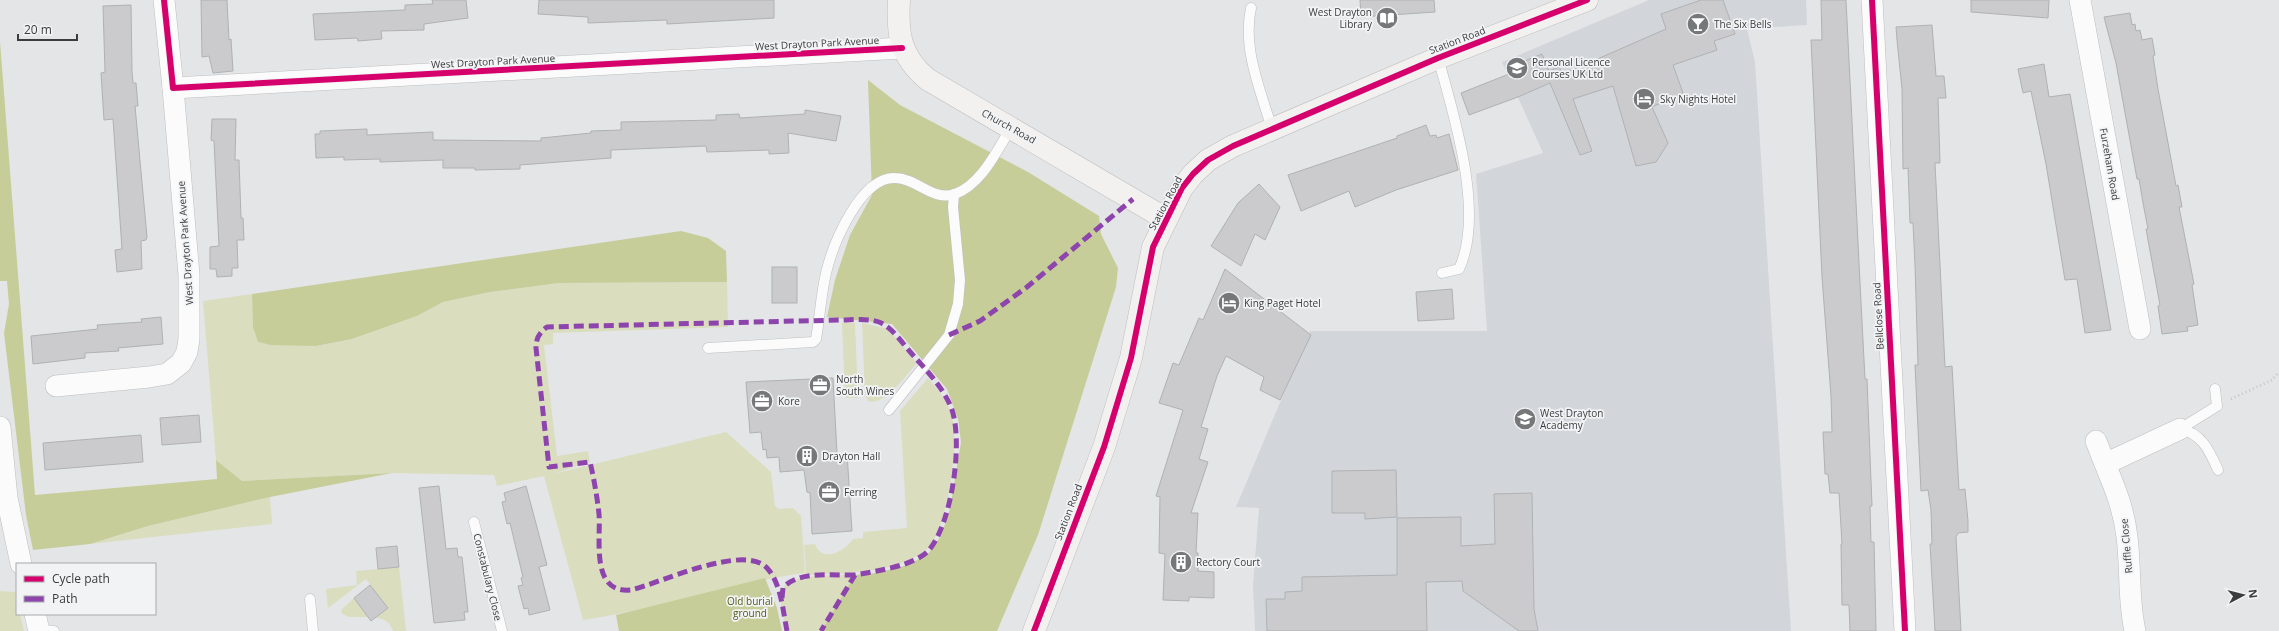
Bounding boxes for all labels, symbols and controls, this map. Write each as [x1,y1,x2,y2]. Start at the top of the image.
place label: West Drayton Library [1309,5,1373,31]
library icon: West Drayton Library [1374,5,1400,31]
bar icon: The Six Bells [1685,11,1711,37]
scale bar [18,16,77,42]
place label: The Six Bells [1714,17,1772,31]
text: 20 m [24,21,52,38]
street label: Station Road [1427,23,1487,57]
street label: West Drayton Park Avenue [755,33,880,53]
street label: West Drayton Park Avenue [431,51,556,71]
school or university icon: Personal Licence Courses UK Ltd [1504,55,1530,81]
place label: Personal Licence Courses UK Ltd [1532,55,1610,81]
hotel icon: Sky Nights Hotel [1631,86,1657,112]
place label: Sky Nights Hotel [1660,92,1736,106]
street label: Church Road [979,105,1039,147]
street label: Furzeham Road [2097,127,2123,201]
street label: Station Road [1145,174,1185,232]
street label: West Drayton Park Avenue [174,180,196,306]
street label: Bellclose Road [1869,282,1887,350]
hotel icon: King Paget Hotel [1216,290,1242,316]
place label: King Paget Hotel [1244,296,1321,310]
office icon: North South Wines [807,372,833,398]
place label: North South Wines [836,372,894,398]
office icon: Kore [749,388,775,414]
place label: Kore [778,394,800,408]
school or university icon: West Drayton Academy [1512,406,1538,432]
place label: West Drayton Academy [1540,406,1603,432]
building icon: Drayton Hall [794,443,820,469]
place label: Drayton Hall [822,449,880,463]
office icon: Ferring [816,479,842,505]
street label: Station Road [1051,482,1085,542]
place label: Ferring [844,485,878,499]
street label: Ruffle Close [2117,518,2135,574]
street label: Constabulary Close [470,532,506,623]
building icon: Rectory Court [1168,549,1194,575]
place label: Rectory Court [1196,555,1260,569]
legend [16,563,156,615]
text: Cycle path [52,570,110,587]
north arrow [2223,575,2263,615]
text: N [2245,588,2261,599]
text: Path [52,590,78,607]
park label: Old burial ground [727,594,773,620]

